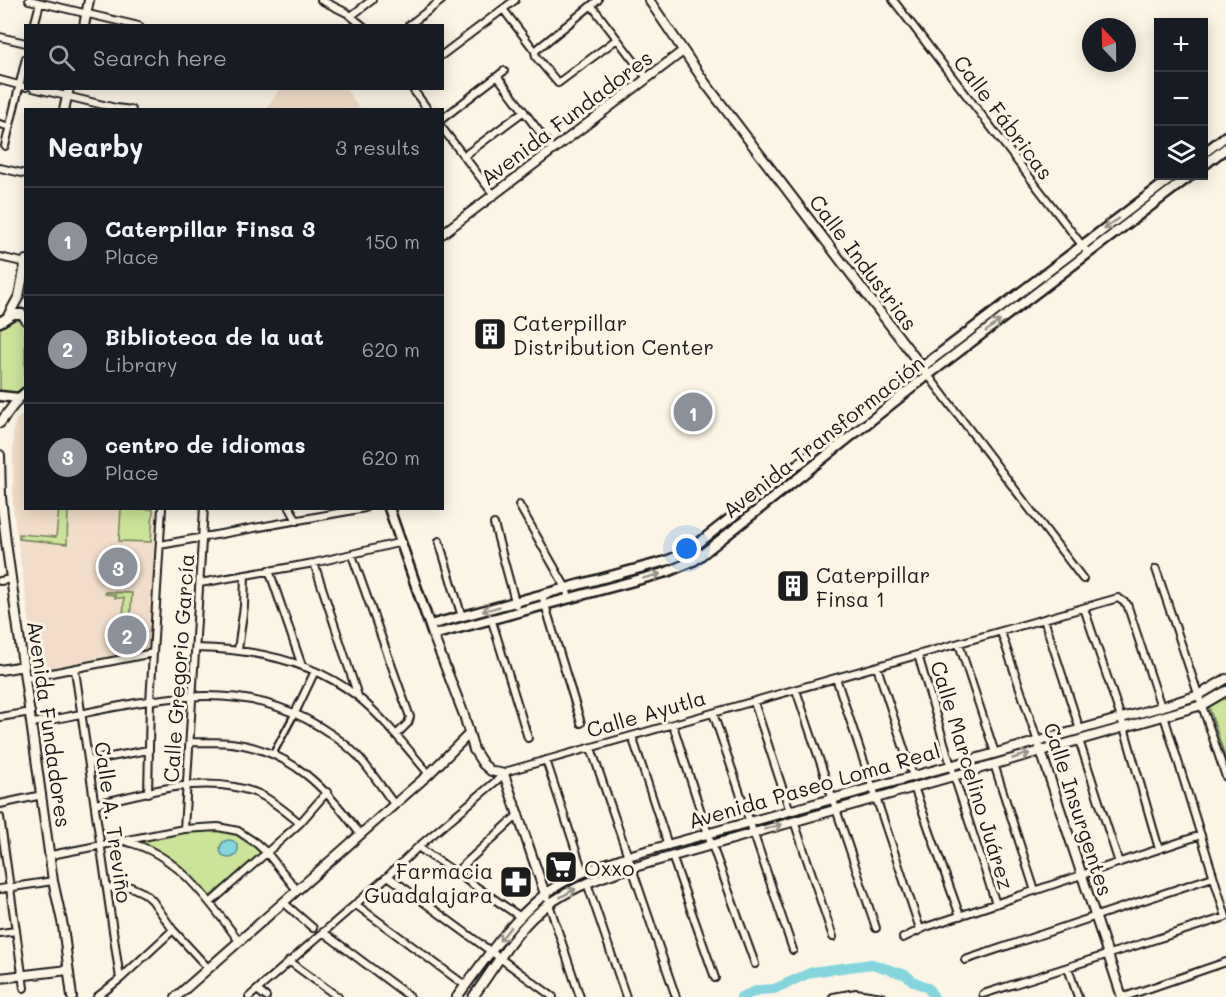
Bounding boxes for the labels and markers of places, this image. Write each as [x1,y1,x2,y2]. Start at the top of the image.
place label: Caterpillar Distribution Center [513,309,714,360]
building icon: Caterpillar Distribution Center [472,316,508,352]
pin: 1 [674,390,712,434]
pin: 3 [98,544,138,590]
place label: Caterpillar Finsa 1 [816,561,930,612]
building icon: Caterpillar Finsa 1 [775,568,811,604]
pin: 2 [108,612,146,658]
supermarket icon: Oxxo [543,849,579,885]
place label: Oxxo [584,854,634,881]
place label: Farmacia Guadalajara [364,857,493,908]
pharmacy icon: Farmacia Guadalajara [498,864,534,900]

